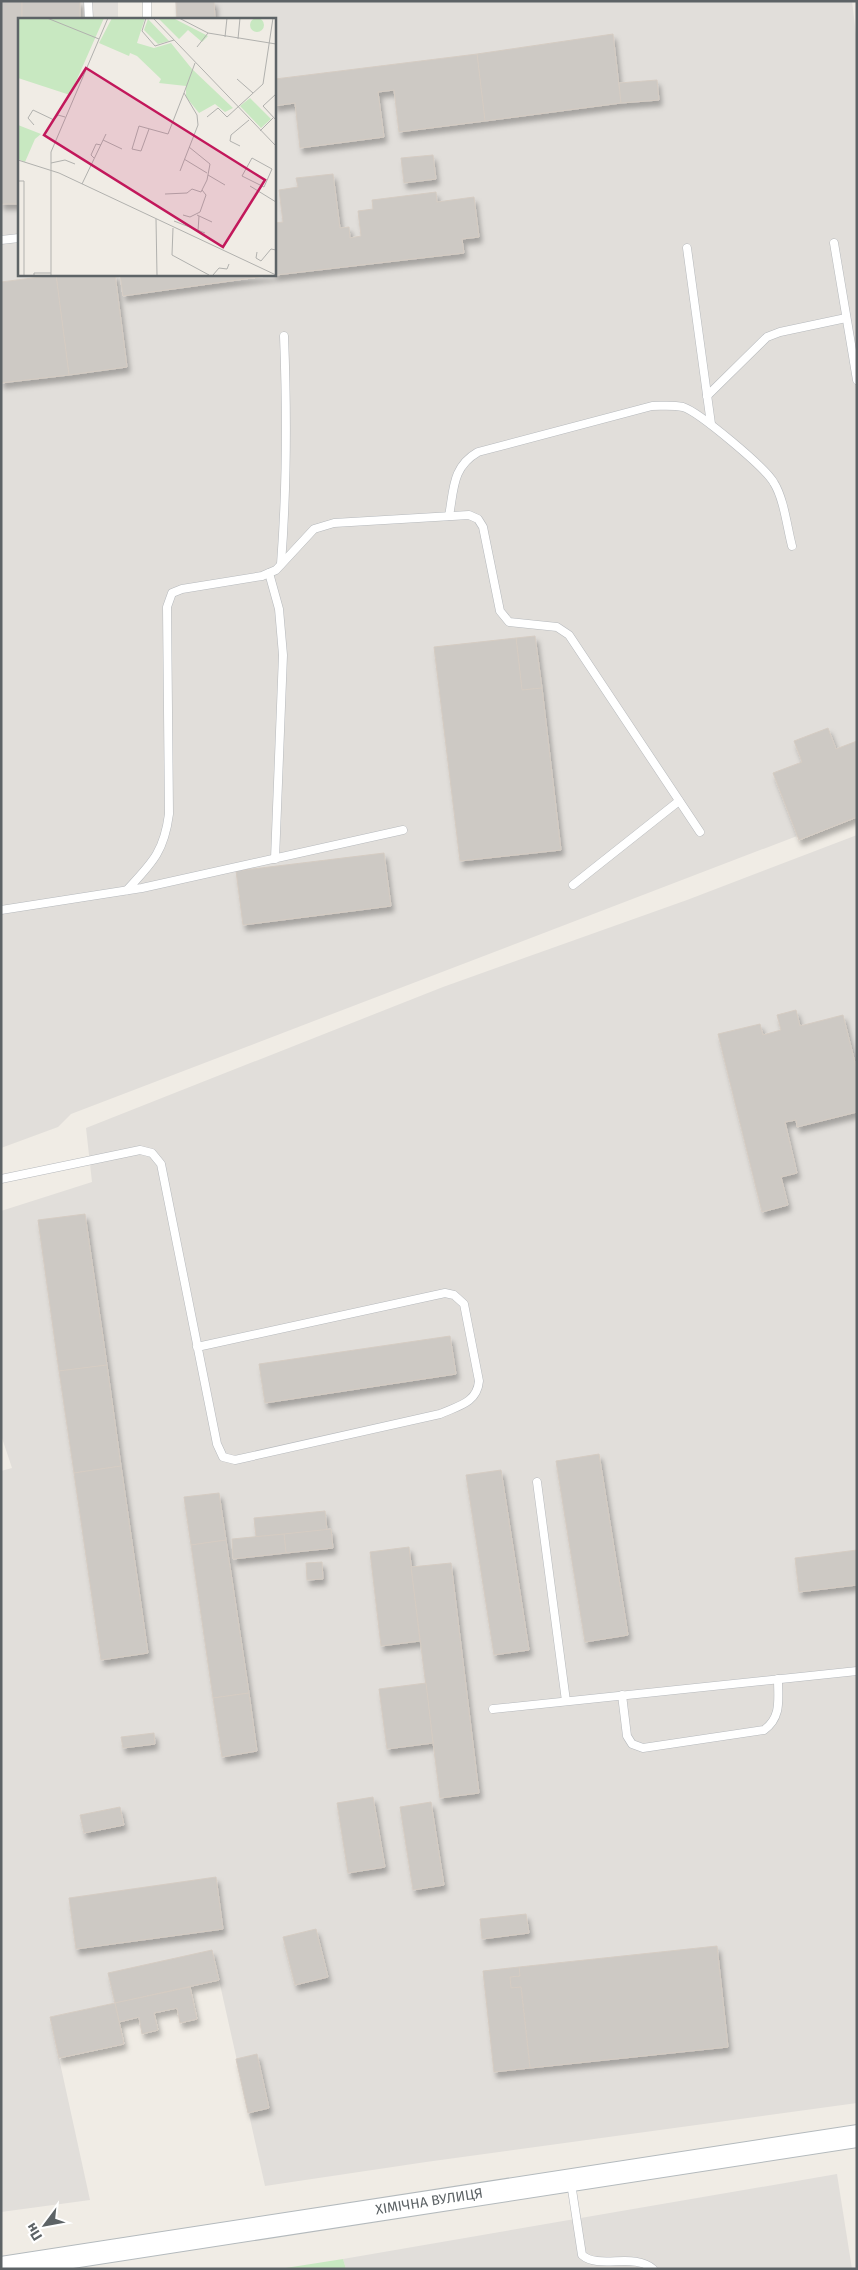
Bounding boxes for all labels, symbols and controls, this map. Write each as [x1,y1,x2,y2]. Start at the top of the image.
inset map [18,18,275,275]
street label: ХІМІЧНА ВУЛИЦЯ [374,2185,484,2218]
north arrow [20,2200,70,2250]
text: Пн [23,2220,46,2244]

